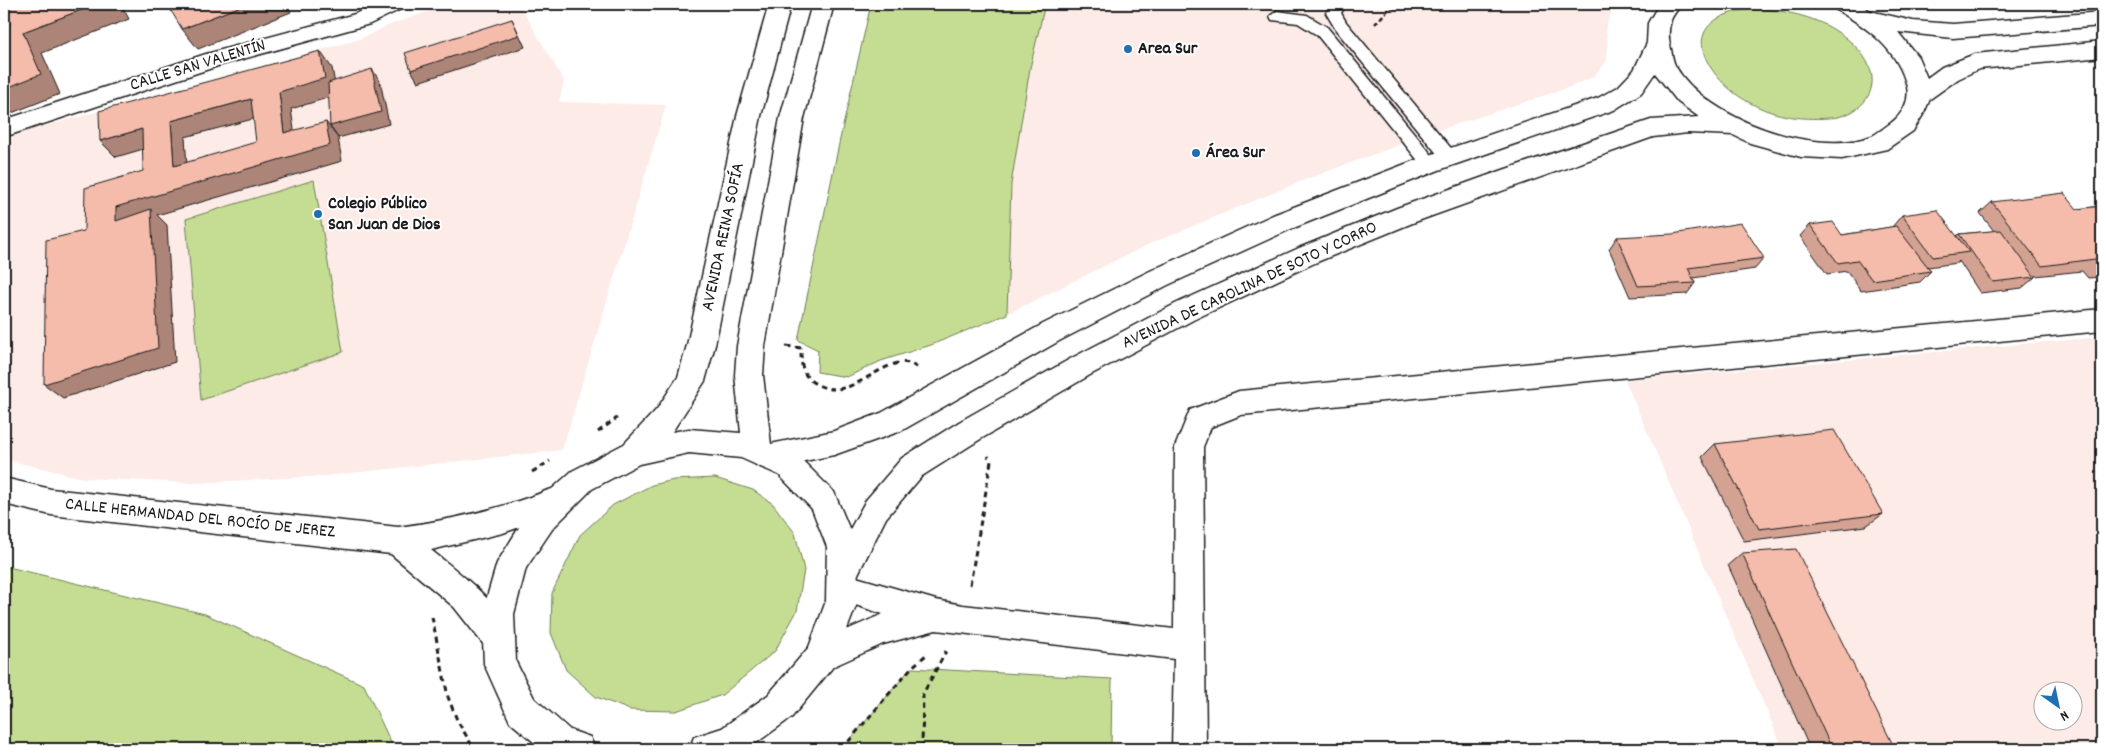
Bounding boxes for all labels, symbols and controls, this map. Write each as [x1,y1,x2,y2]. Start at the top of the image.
street label: CALLE SAN VALENTÍN [127,33,269,99]
place label: Area Sur [1138,37,1198,62]
marker: Area Sur [1122,43,1134,55]
place label: Área Sur [1206,141,1265,166]
marker: Área Sur [1190,147,1202,159]
street label: AVENIDA REINA SOFÍA [696,160,752,313]
place label: Colegio Público San Juan de Dios [328,192,441,238]
marker: Colegio Público San Juan de Dios [312,208,324,220]
street label: AVENIDA DE CAROLINA DE SOTO Y CORRO [1118,216,1382,356]
street label: CALLE HERMANDAD DEL ROCÍO DE JEREZ [64,492,336,546]
north arrow [2034,680,2084,730]
text: N [2056,705,2072,726]

